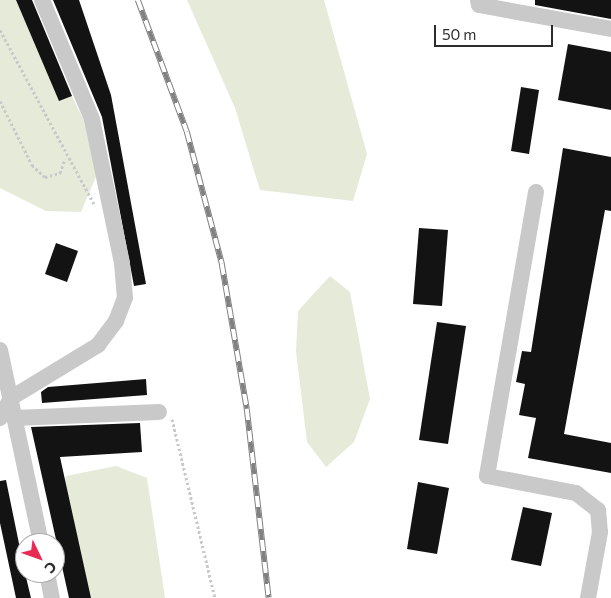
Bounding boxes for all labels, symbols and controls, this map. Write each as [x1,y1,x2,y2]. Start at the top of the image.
scale bar [436,15,555,47]
text: 50 m [442,25,476,43]
north arrow [15,533,65,583]
text: С [41,558,60,577]

